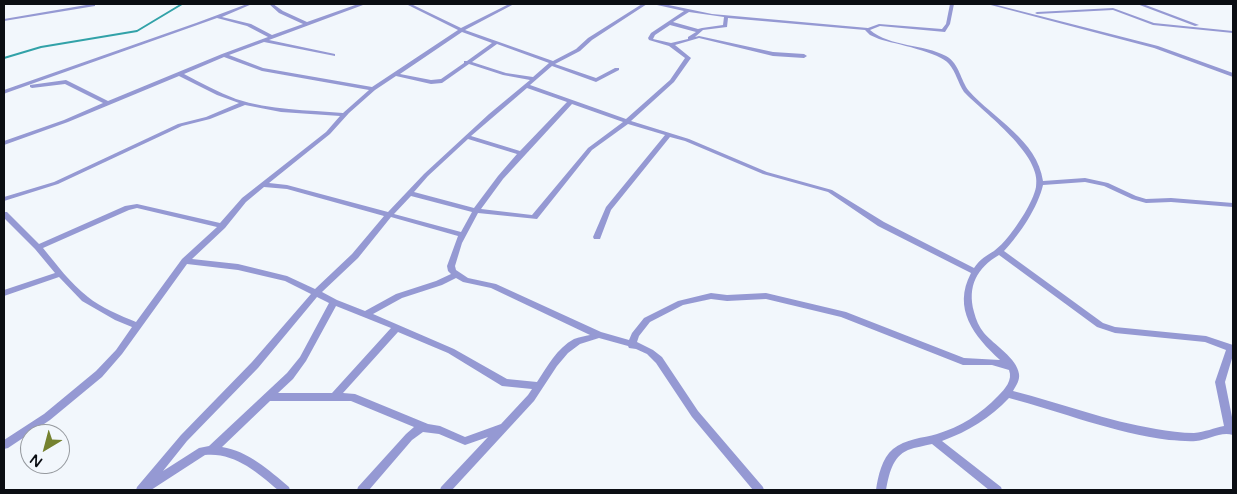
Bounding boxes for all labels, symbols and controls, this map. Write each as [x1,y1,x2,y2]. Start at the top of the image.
north arrow [20,424,70,474]
text: N [27,450,46,471]

